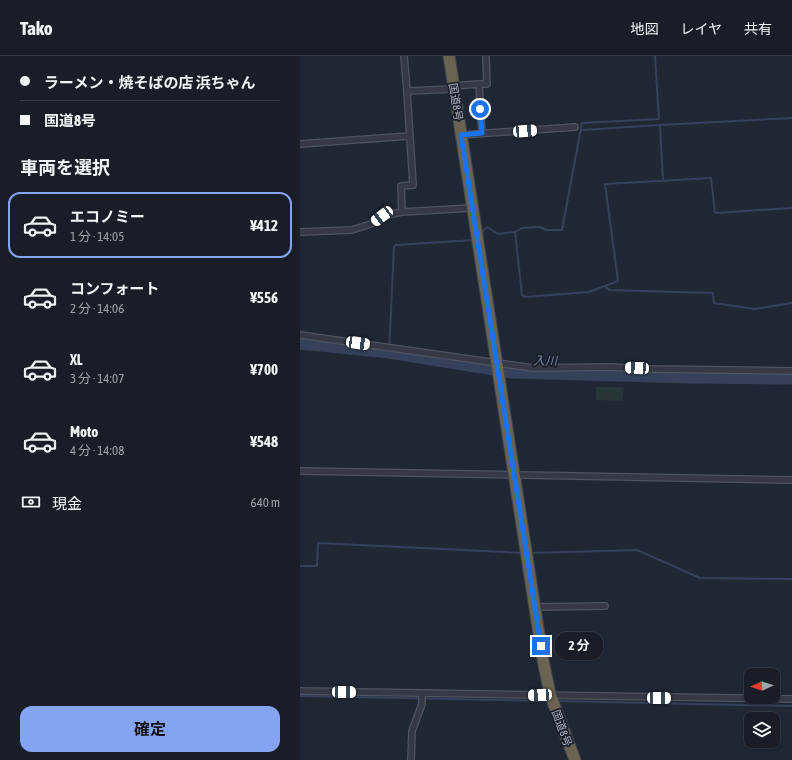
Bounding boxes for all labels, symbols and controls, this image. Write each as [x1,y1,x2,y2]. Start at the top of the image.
text: Tako [20,17,53,39]
text: 地図 [630,21,658,37]
text: レイヤ [680,21,722,37]
text: 共有 [744,21,772,37]
text: ラーメン・焼そばの店 浜ちゃん [44,74,255,91]
street label: 国道8号 [447,82,465,122]
route start [471,100,489,118]
text: 国道8号 [44,112,96,129]
car [513,124,537,138]
text: 車両を選択 [20,157,110,178]
car [369,204,395,228]
icon: car [22,207,58,243]
text: エコノミー [70,208,145,225]
text: ¥412 [250,217,278,234]
text: 1 分 · 14:05 [70,229,124,244]
icon: car [22,279,58,315]
text: コンフォート [70,280,160,297]
text: ¥556 [250,289,278,306]
text: 2 分 · 14:06 [70,301,124,316]
car [345,335,371,351]
icon: car [22,351,58,387]
text: XL [70,351,83,368]
water label: 入川 [533,354,559,368]
text: ¥700 [250,361,278,378]
car [625,361,649,375]
text: 3 分 · 14:07 [70,371,124,386]
icon: car [22,423,58,459]
text: Moto [70,423,98,440]
text: ¥548 [250,433,278,450]
text: 4 分 · 14:08 [70,443,124,458]
icon: cash [20,491,42,513]
text: 現金 [52,495,82,512]
text: 640 m [251,495,280,510]
callout: 2 分 [555,632,603,660]
route end [532,637,550,655]
text: 2 分 [569,638,589,653]
north arrow [744,668,780,704]
map controls [744,668,780,748]
car [332,686,356,698]
car [528,688,552,702]
car [647,692,671,704]
button: 確定 [20,706,280,752]
street label: 国道8号 [550,708,574,748]
button: layers [744,712,780,748]

